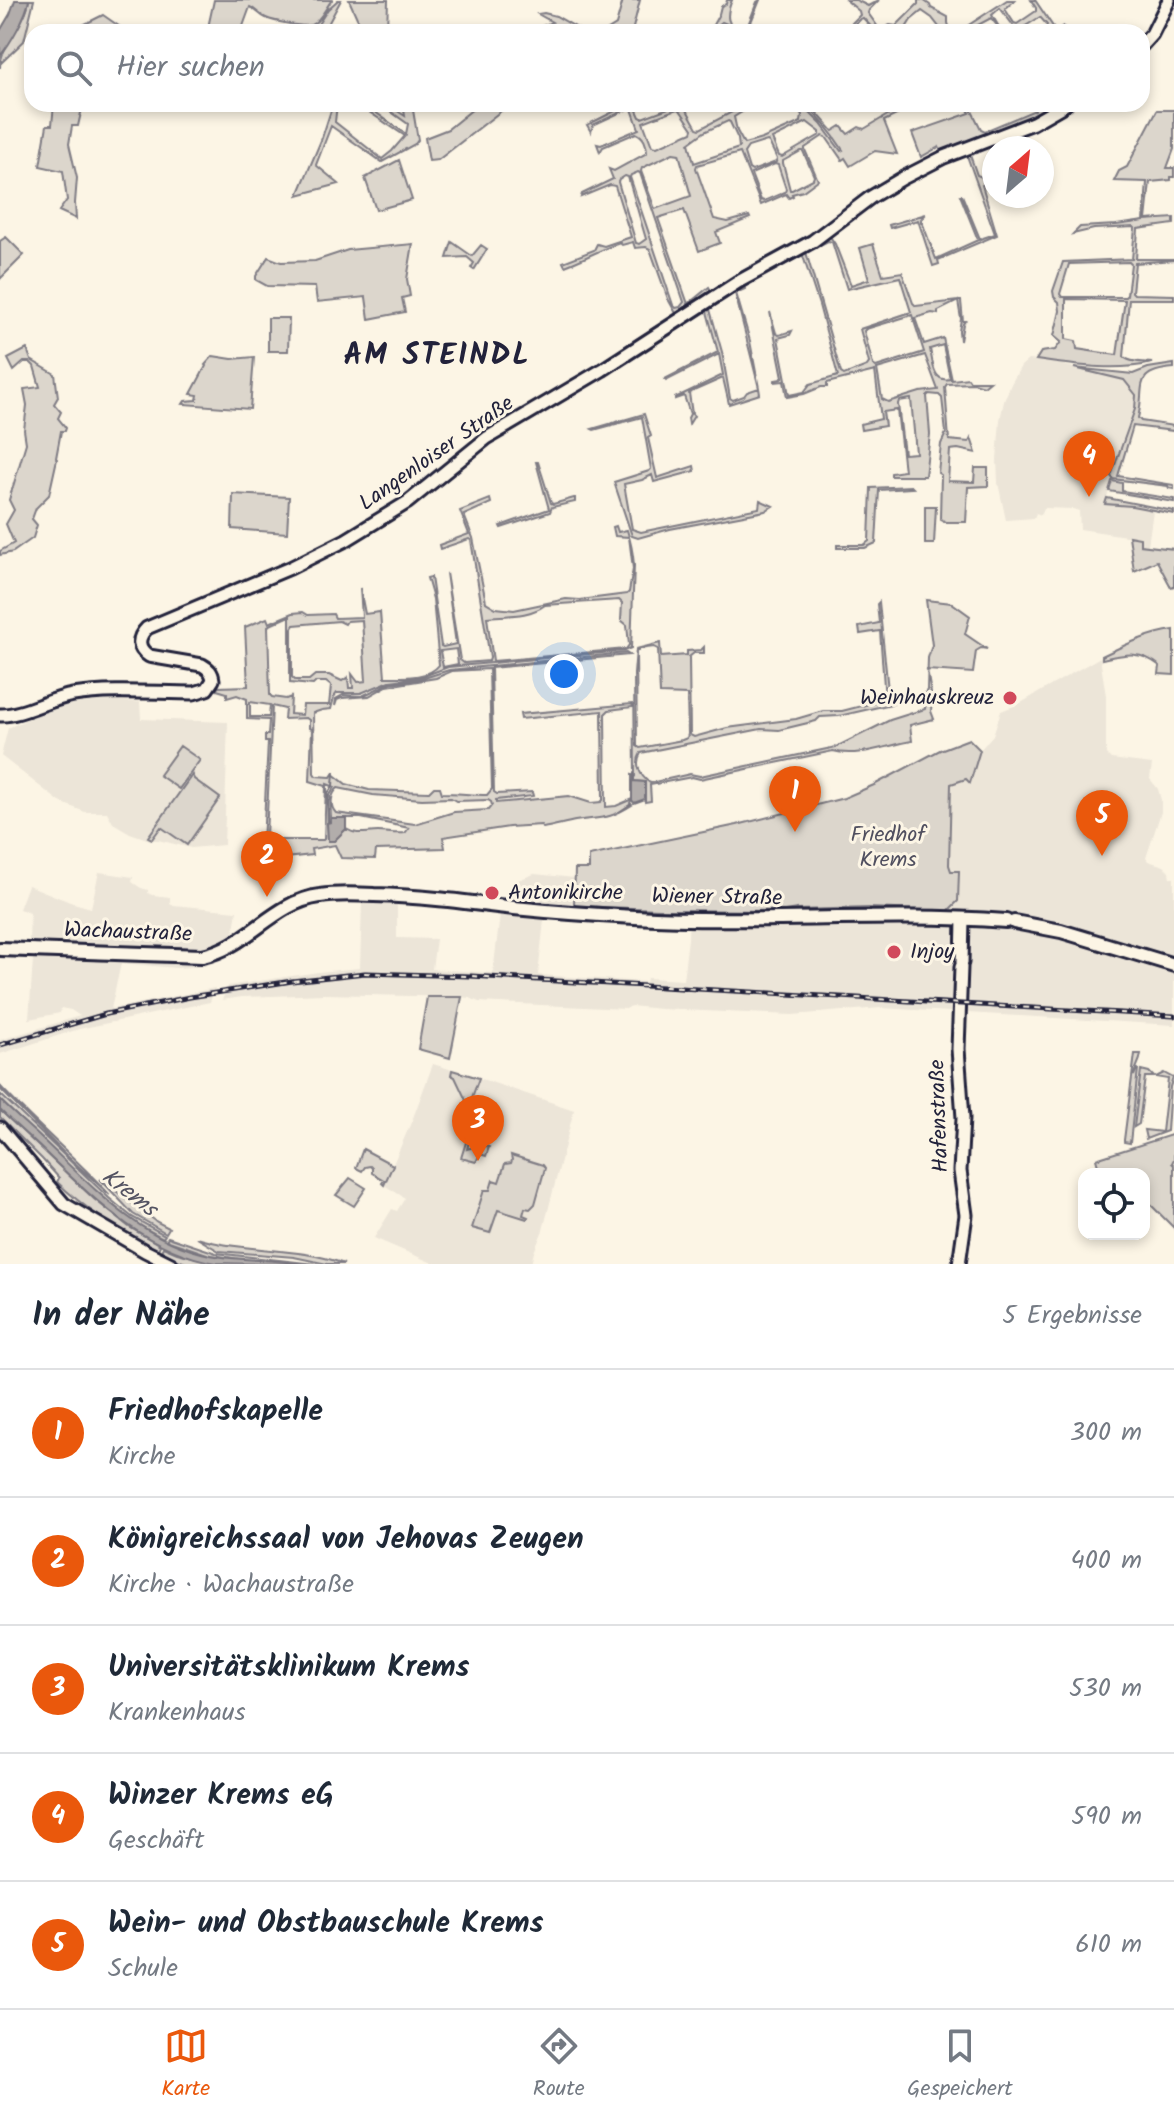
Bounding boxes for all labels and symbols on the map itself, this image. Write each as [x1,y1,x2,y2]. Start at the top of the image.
north arrow [982,136,1054,208]
district label: AM STEINDL [343,332,531,380]
street label: Langenloiser Straße [352,387,522,521]
pin: 4 [1063,431,1115,497]
your location [544,654,584,694]
place label: Weinhauskreuz [860,681,994,716]
marker: Weinhauskreuz [1001,689,1019,707]
pin: 1 [769,766,821,832]
pin: 5 [1076,790,1128,856]
park label: Friedhof Krems [851,818,928,878]
pin: 2 [241,831,293,897]
place label: Antonikirche [508,876,623,911]
street label: Wiener Straße [651,879,783,917]
marker: Antonikirche [483,884,501,902]
street label: Wachaustraße [63,913,193,953]
place label: Injoy [910,935,955,970]
marker: Injoy [885,943,903,961]
street label: Hafenstraße [921,1059,959,1173]
pin: 3 [452,1095,504,1161]
water label: Krems [92,1158,168,1229]

